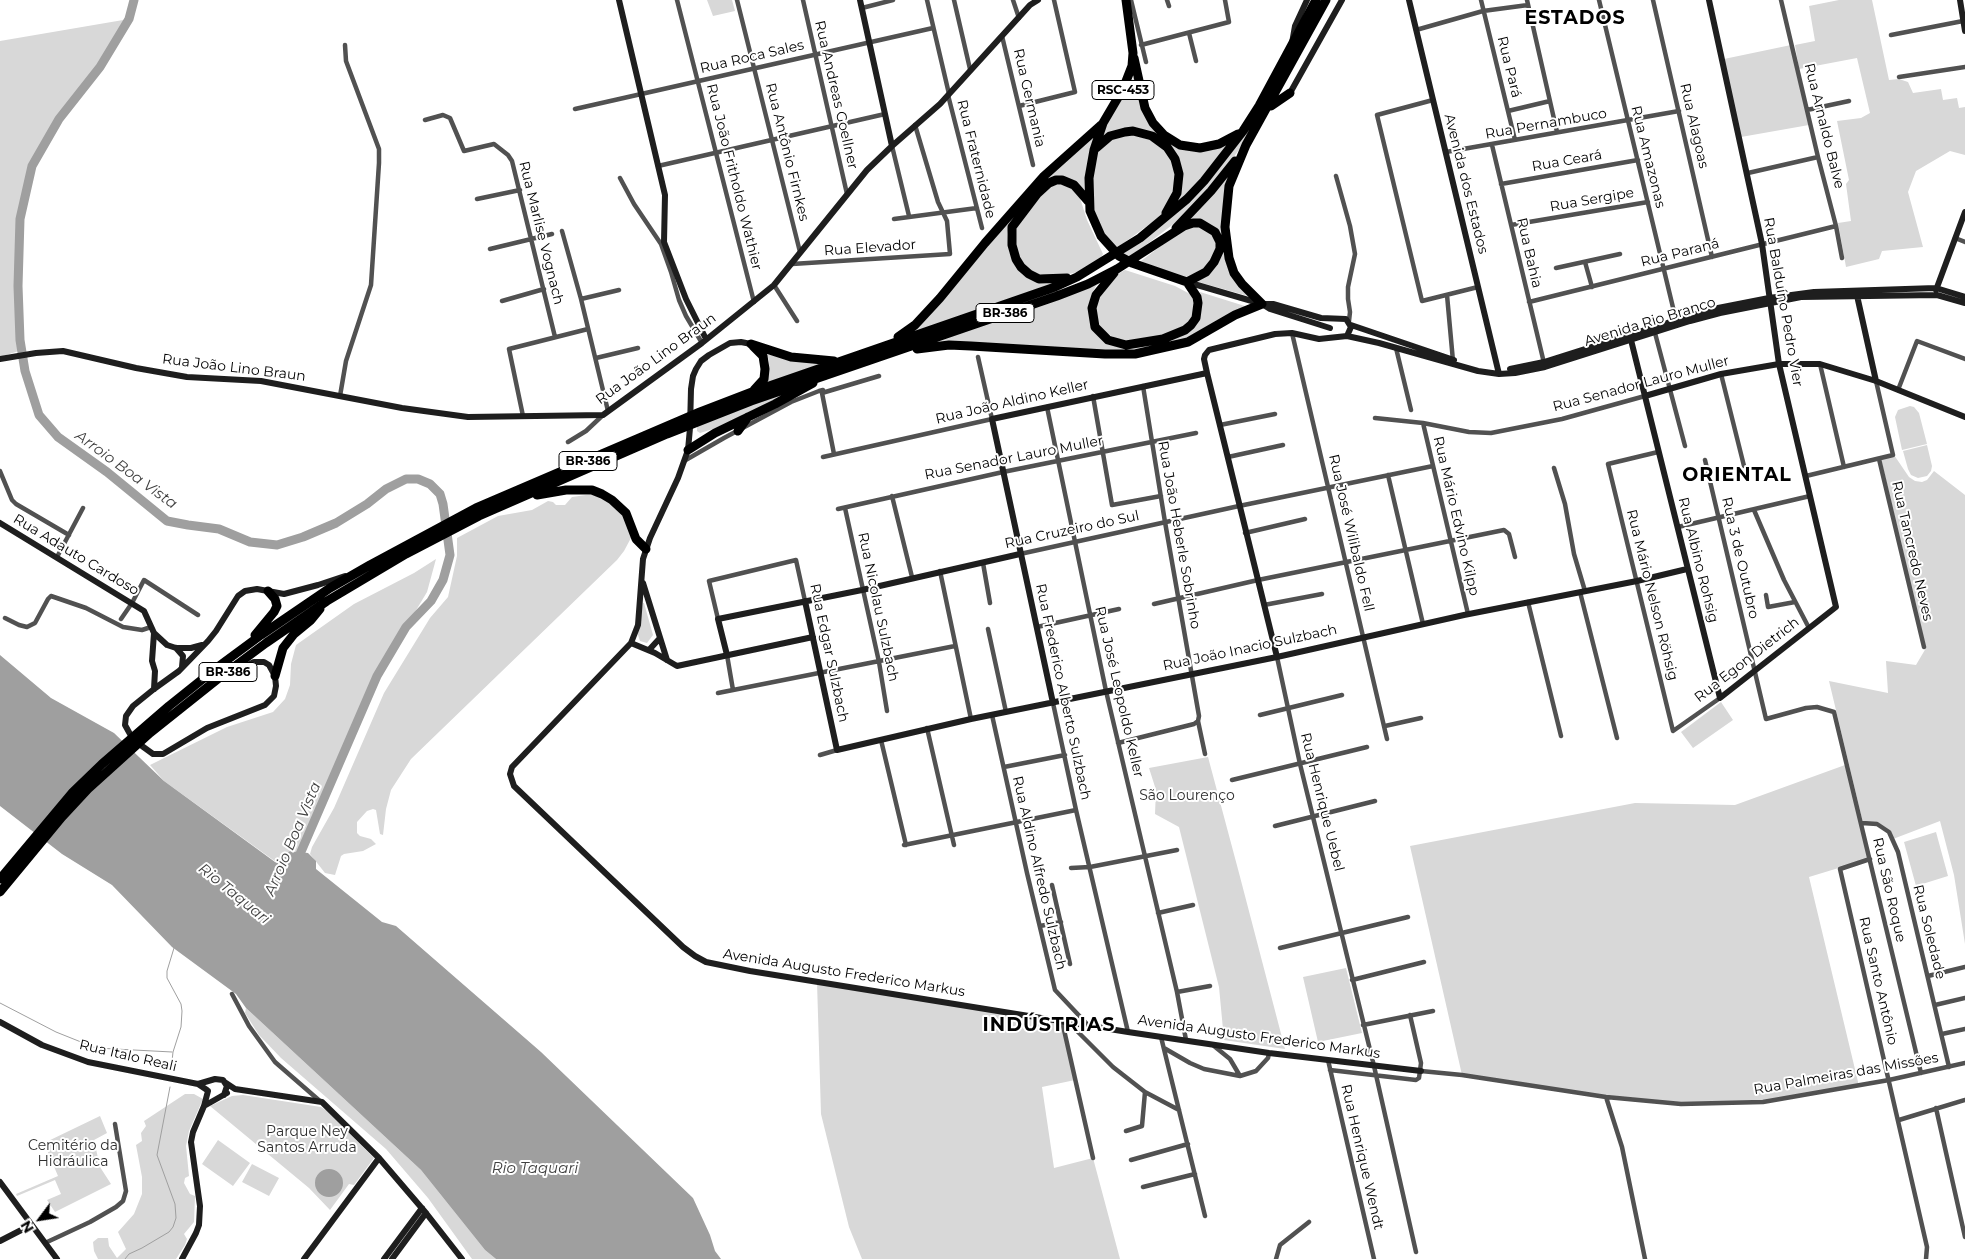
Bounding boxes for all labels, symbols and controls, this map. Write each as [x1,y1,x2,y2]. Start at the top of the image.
district label: ESTADOS [1524,7,1626,29]
street label: Rua Andreas Goellner [811,19,861,171]
street label: Rua Pará [1493,34,1525,100]
street label: Rua Roca Sales [698,37,806,77]
street label: Rua Germania [1009,47,1049,149]
street label: Rua Arnaldo Balve [1800,61,1848,191]
road number: RSC-453 [1092,80,1154,100]
street label: Rua Antônio Firnkes [762,81,812,223]
street label: Rua João Fritholdo Wathier [703,82,765,272]
street label: Rua Alagoas [1676,82,1712,170]
street label: Rua Fraternidade [953,98,999,220]
street label: Rua Amazonas [1627,104,1669,210]
street label: Rua Pernambuco [1484,105,1608,143]
street label: Avenida dos Estados [1440,112,1492,256]
street label: Rua Ceará [1531,147,1603,175]
street label: Rua Marlise Vognach [515,159,567,307]
street label: Rua Sergipe [1549,184,1635,216]
street label: Rua Bahia [1513,216,1545,290]
street label: Rua Balduíno Pedro Vier [1760,216,1806,388]
street label: Rua Paraná [1639,235,1721,271]
street label: Rua Elevador [823,236,917,260]
street label: Avenida Rio Branco [1582,294,1718,350]
road number: BR-386 [976,304,1034,322]
street label: Rua João Lino Braun [593,310,719,408]
street label: Rua João Lino Braun [161,351,307,385]
street label: Rua Senador Lauro Muller [1551,352,1731,416]
street label: Rua João Aldino Keller [934,376,1090,428]
water label: Arroio Boa Vista [72,427,180,513]
street label: Rua Senador Lauro Muller [923,432,1105,484]
street label: Rua Mário Edvino Kilpp [1429,435,1483,597]
street label: Rua João Heberle Sobrinho [1154,440,1204,630]
road number: BR-386 [559,452,617,471]
street label: Rua José Wilibaldo Fell [1325,453,1377,613]
district label: ORIENTAL [1681,464,1793,486]
street label: Rua Tancredo Neves [1888,479,1936,623]
street label: Rua Albino Rohsig [1674,495,1722,625]
street label: Rua 3 de Outubro [1718,495,1762,621]
street label: Rua Cruzeiro do Sul [1003,508,1141,552]
street label: Rua Mário Nelson Röhsig [1623,508,1681,682]
street label: Rua Adauto Cardoso [10,511,142,599]
street label: Rua Nicolau Sulzbach [854,531,902,683]
street label: Rua Edgar Sulzbach [806,582,852,724]
street label: Rua Frederico Alberto Sulzbach [1032,582,1094,802]
street label: Rua José Leopoldo Keller [1091,605,1147,779]
street label: Rua Egon Dietrich [1691,614,1803,706]
street label: Rua João Inacio Sulzbach [1161,621,1339,675]
road number: BR-386 [199,662,257,682]
street label: Rua Henrique Uebel [1297,731,1347,873]
street label: Rua Aldino Alfredo Sulzbach [1008,774,1070,972]
water label: Arroio Boa Vista [261,780,325,898]
park label: São Lourenço [1139,788,1235,804]
street label: Rua São Roque [1869,836,1909,944]
water label: Rio Taquari [195,860,273,928]
street label: Rua Soledade [1909,883,1949,981]
street label: Rua Santo Antônio [1855,915,1901,1047]
street label: Avenida Augusto Frederico Markus [722,946,966,1000]
street label: Avenida Augusto Frederico Markus [1137,1012,1381,1062]
district label: INDÚSTRIAS [981,1014,1117,1036]
street label: Rua Italo Reali [78,1037,178,1075]
street label: Rua Palmeiras das Missões [1752,1049,1940,1099]
street label: Rua Henrique Wendt [1337,1083,1387,1231]
park label: Parque Ney Santos Arruda [257,1124,357,1156]
park label: Cemitério da Hidráulica [28,1138,118,1170]
water label: Rio Taquari [492,1160,578,1178]
north arrow [15,1194,65,1244]
text: N [17,1217,38,1236]

